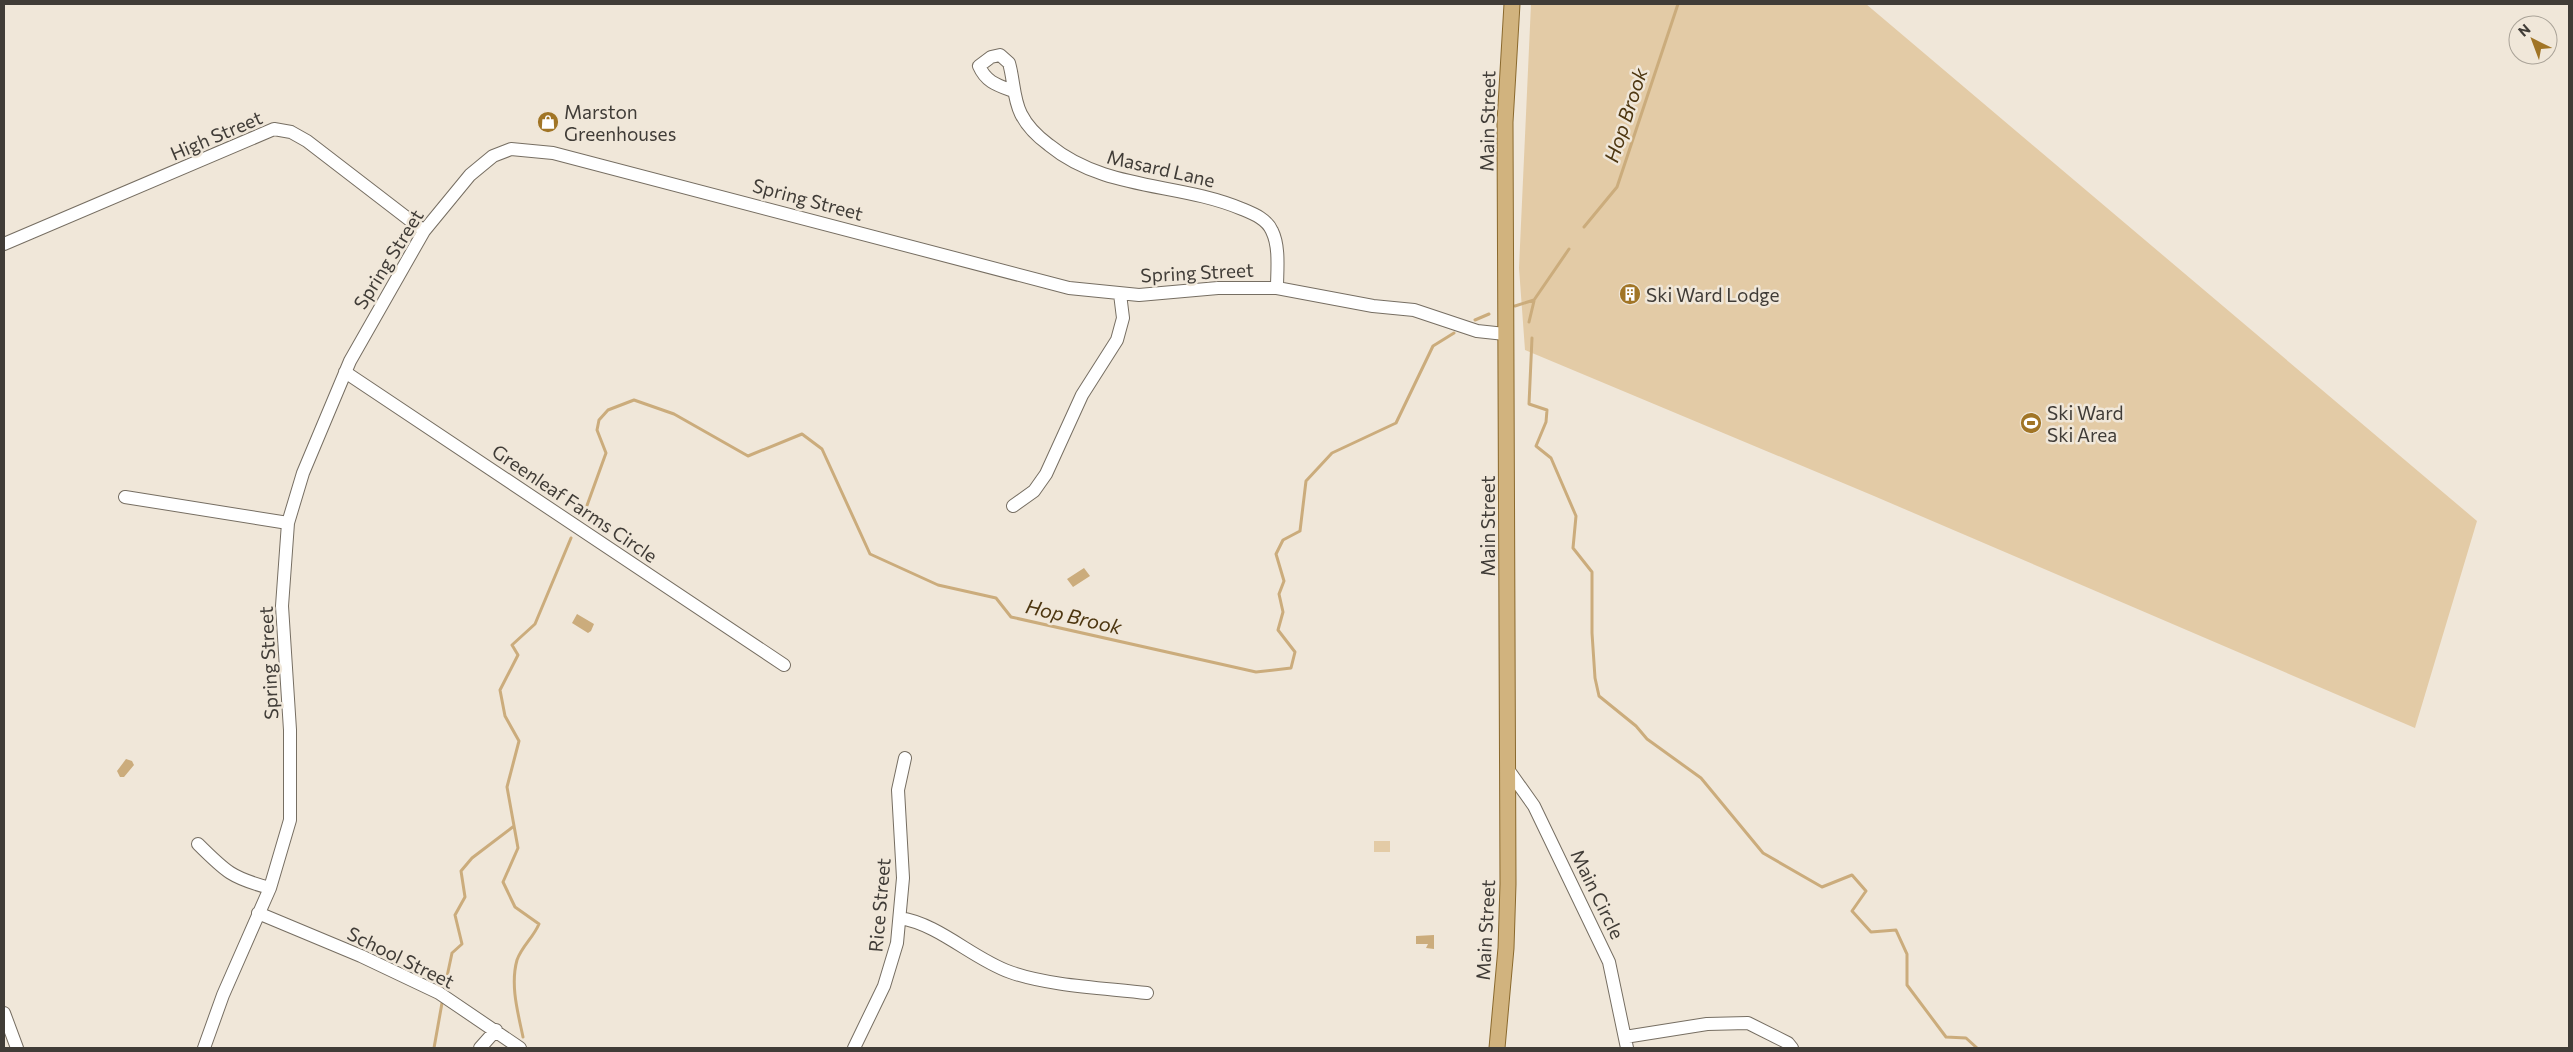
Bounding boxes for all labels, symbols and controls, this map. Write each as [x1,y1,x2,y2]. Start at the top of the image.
north arrow [2508,15,2558,65]
text: N [2514,20,2534,40]
water label: Hop Brook [1598,64,1652,165]
street label: Main Street [1475,70,1499,172]
place label: Marston Greenhouses [564,100,676,145]
street label: High Street [167,105,266,165]
shop icon: Marston Greenhouses [536,110,560,134]
street label: Masard Lane [1105,144,1217,192]
street label: Spring Street [750,173,866,225]
street label: Spring Street [348,205,428,313]
street label: Spring Street [1140,258,1254,286]
building icon: Ski Ward Lodge [1618,282,1642,306]
place label: Ski Ward Lodge [1646,283,1780,306]
place label: Ski Ward Ski Area [2047,401,2124,446]
sports icon: Ski Ward Ski Area [2019,411,2043,435]
street label: Greenleaf Farms Circle [488,439,662,567]
street label: Main Street [1476,475,1499,577]
water label: Hop Brook [1024,593,1126,639]
street label: Spring Street [254,606,282,720]
street label: Main Circle [1566,845,1630,943]
street label: Rice Street [863,857,895,953]
street label: Main Street [1471,879,1499,981]
street label: School Street [344,921,458,993]

